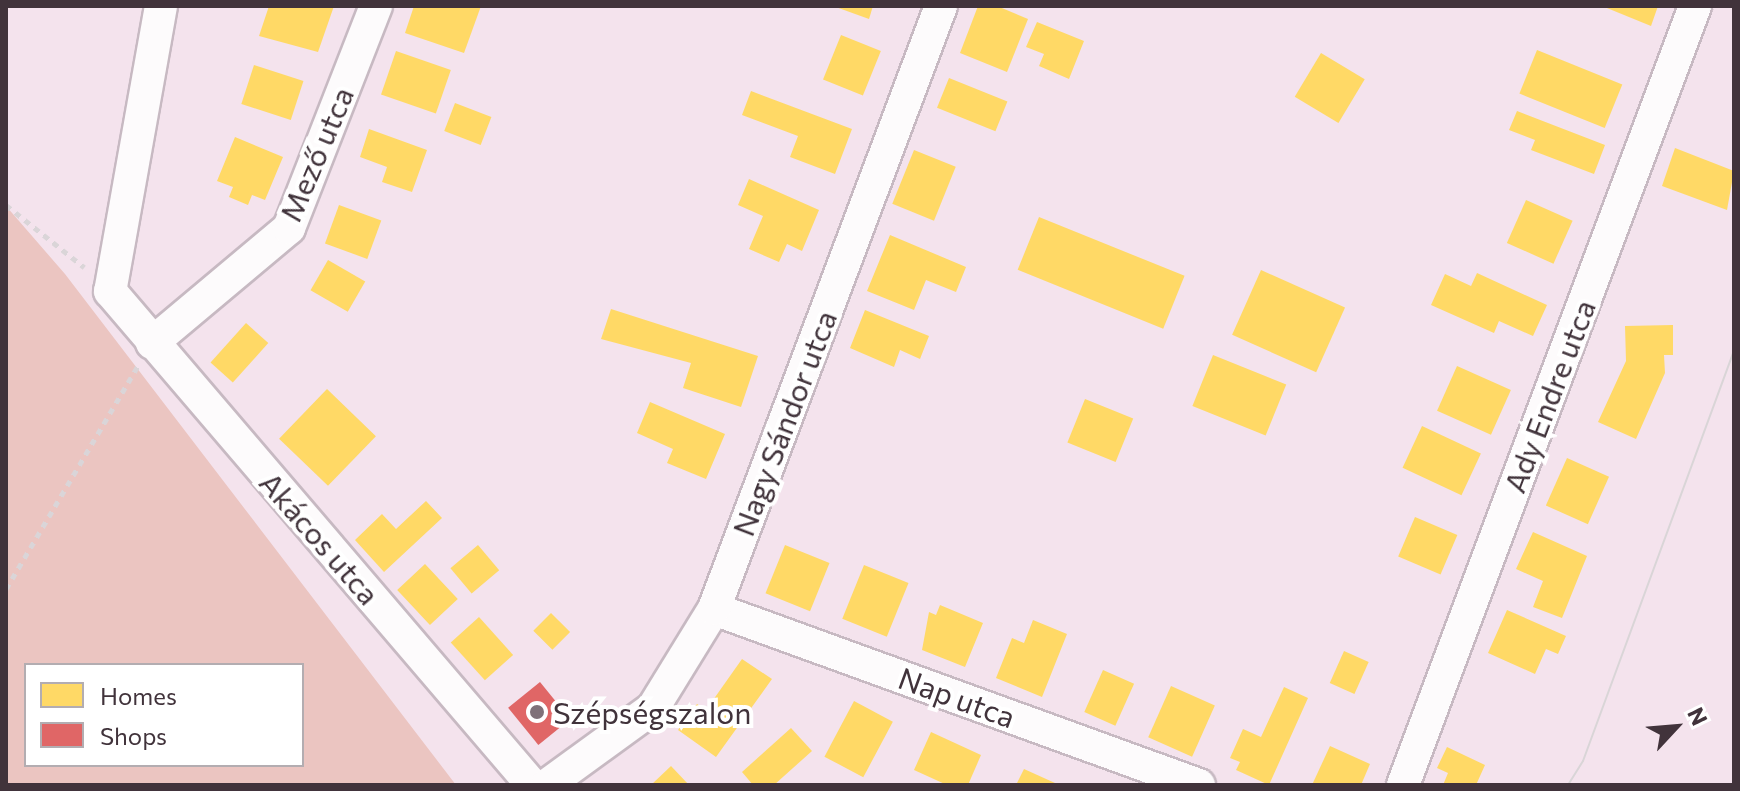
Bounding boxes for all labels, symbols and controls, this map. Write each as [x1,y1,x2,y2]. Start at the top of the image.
street label: Mező utca [272,81,360,227]
street label: Ady Endre utca [1496,295,1602,497]
street label: Nagy Sándor utca [724,305,844,541]
street label: Akácos utca [253,464,387,612]
street label: Nap utca [894,659,1020,735]
legend [24,663,304,767]
text: Homes [100,681,177,710]
north arrow [1636,687,1716,767]
place label: Szépségszalon [553,694,751,730]
marker: Szépségszalon [528,703,546,721]
text: N [1682,703,1714,730]
text: Shops [100,721,167,750]

